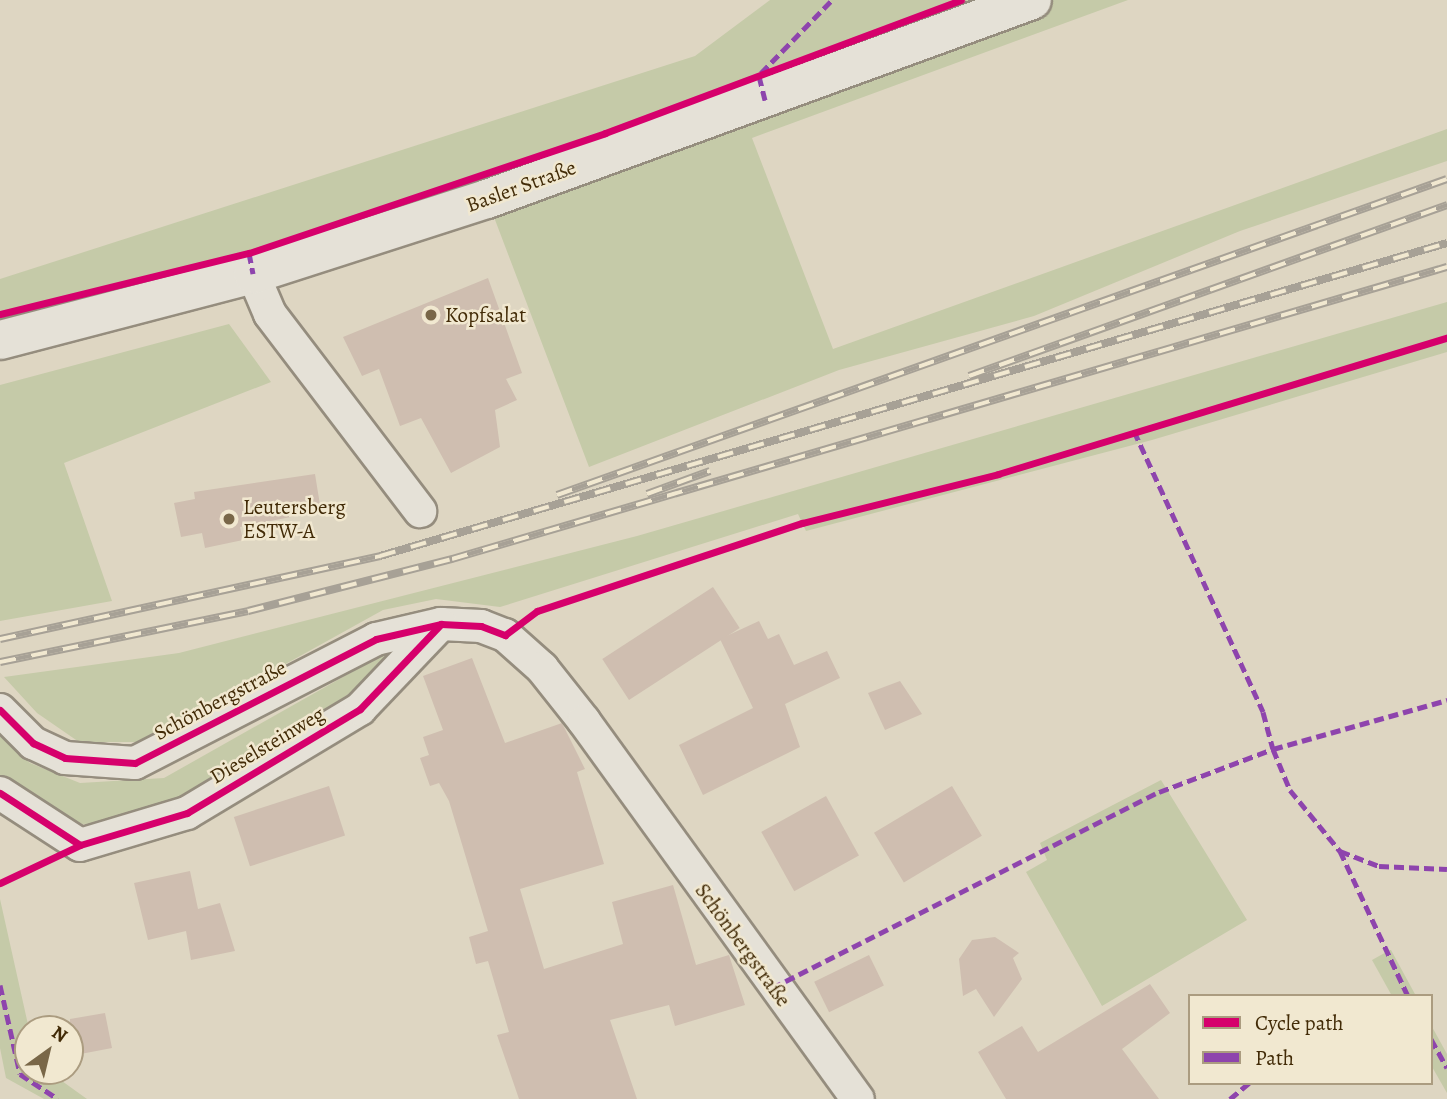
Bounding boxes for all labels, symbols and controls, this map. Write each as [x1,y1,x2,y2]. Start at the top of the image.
street label: Basler Straße [463,154,579,218]
place label: Kopfsalat [445,302,526,328]
marker: Kopfsalat [423,307,439,323]
place label: Leutersberg ESTW-A [243,494,346,544]
marker: Leutersberg ESTW-A [221,511,237,527]
street label: Schönbergstraße [150,655,290,745]
street label: Dieselsteinweg [205,701,329,789]
street label: Schönbergstraße [690,878,796,1012]
legend [1188,994,1433,1085]
text: Cycle path [1255,1009,1344,1037]
north arrow [14,1015,84,1085]
text: N [47,1020,73,1049]
text: Path [1255,1044,1294,1072]

